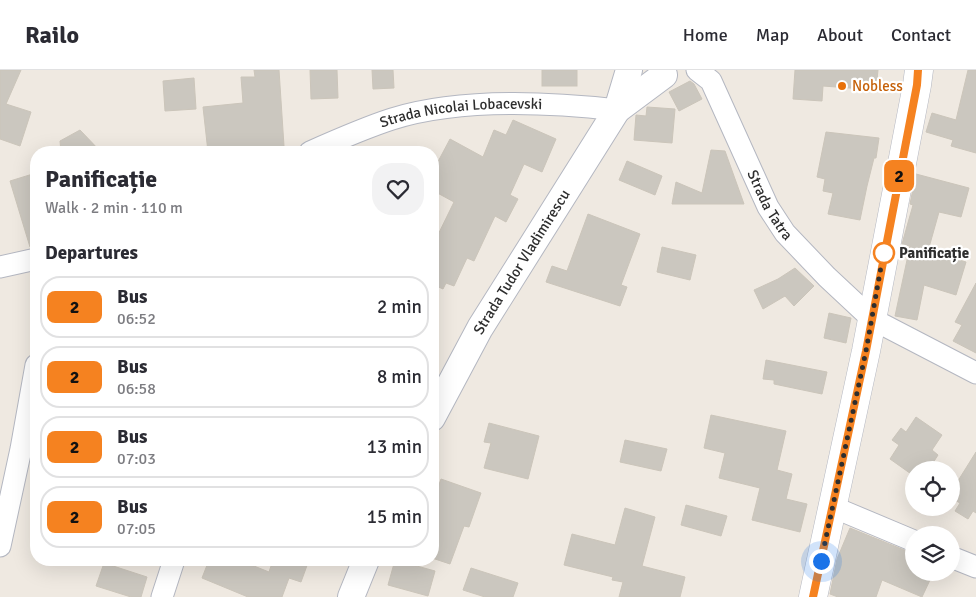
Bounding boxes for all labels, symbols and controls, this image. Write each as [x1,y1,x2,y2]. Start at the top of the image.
text: Railo [25,20,79,50]
text: Home [683,24,728,46]
text: Map [756,24,789,46]
text: About [817,24,863,46]
text: Contact [891,24,951,46]
place label: Nobless [852,77,903,95]
marker: Nobless [836,80,848,92]
street label: Strada Nicolai Lobacevski [377,95,542,131]
line badge: 2 [883,160,915,192]
button: heart [372,163,424,215]
text: Panificație [45,164,157,194]
text: 2 [894,165,904,187]
street label: Strada Tatra [743,167,796,244]
street label: Strada Tudor Vladimirescu [469,186,574,337]
text: Walk · 2 min · 110 m [45,198,183,218]
text: Departures [45,241,138,265]
marker: Panificație [873,242,895,264]
place label: Panificație [899,244,969,263]
text: Bus [117,285,148,309]
text: 2 min [377,295,422,319]
text: 2 [70,296,79,318]
text: 06:52 [117,309,156,329]
text: Bus [117,355,148,379]
text: 8 min [377,365,422,389]
text: 2 [70,366,79,388]
text: 06:58 [117,379,156,399]
text: Bus [117,425,148,449]
text: 13 min [367,435,422,459]
text: 2 [70,436,79,458]
text: 07:03 [117,449,156,469]
map controls [905,461,960,581]
button: locate [905,461,960,516]
text: Bus [117,495,148,519]
text: 15 min [367,505,422,529]
text: 2 [70,506,79,528]
text: 07:05 [117,519,156,539]
button: layers [905,526,960,581]
your location [809,549,834,574]

